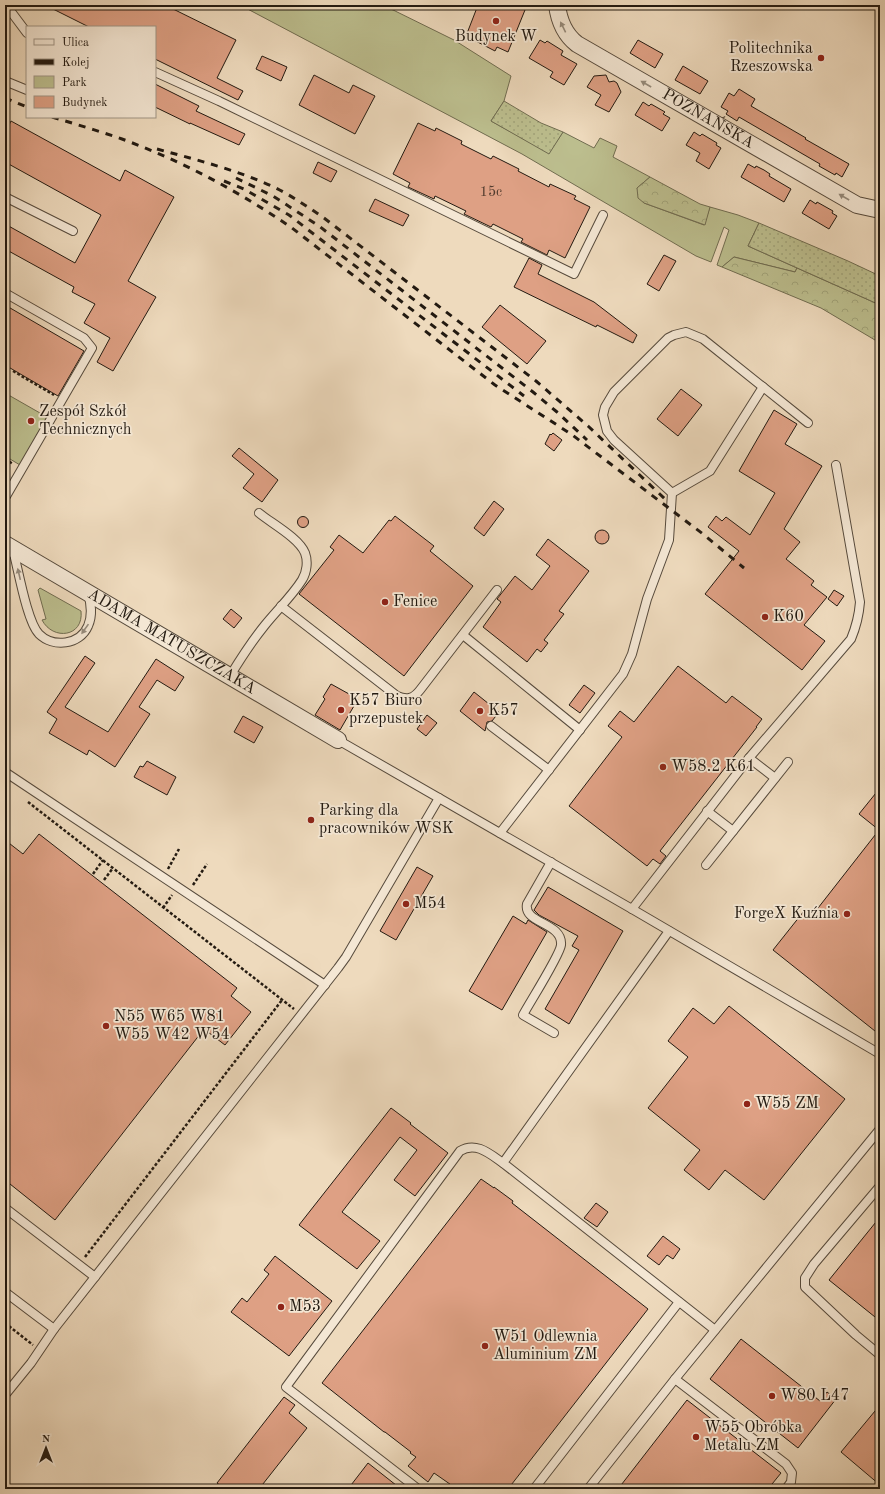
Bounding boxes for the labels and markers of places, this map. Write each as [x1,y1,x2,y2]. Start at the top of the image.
marker: Budynek W [491,16,501,26]
place label: Budynek W [455,29,537,45]
place label: Politechnika Rzeszowska [729,41,813,75]
marker: Politechnika Rzeszowska [816,53,826,63]
place label: Zespół Szkół Technicznych [39,404,132,438]
marker: Zespół Szkół Technicznych [26,416,36,426]
place label: Fenice [393,594,437,610]
marker: Fenice [380,597,390,607]
place label: K60 [773,609,804,625]
marker: K60 [760,612,770,622]
place label: K57 Biuro przepustek [349,693,423,727]
place label: K57 [488,703,519,719]
marker: K57 Biuro przepustek [336,705,346,715]
marker: K57 [475,706,485,716]
place label: W58.2 K61 [671,759,756,775]
marker: W58.2 K61 [658,762,668,772]
place label: Parking dla pracowników WSK [319,803,454,837]
marker: Parking dla pracowników WSK [306,815,316,825]
place label: M54 [414,896,446,912]
marker: M54 [401,899,411,909]
place label: ForgeX Kuźnia [734,906,839,922]
marker: ForgeX Kuźnia [842,909,852,919]
place label: N55 W65 W81 W55 W42 W54 [114,1009,230,1043]
marker: N55 W65 W81 W55 W42 W54 [101,1021,111,1031]
place label: W55 ZM [755,1096,819,1112]
marker: W55 ZM [742,1099,752,1109]
place label: M53 [289,1299,321,1315]
marker: M53 [276,1302,286,1312]
place label: W51 Odlewnia Aluminium ZM [493,1329,598,1363]
marker: W51 Odlewnia Aluminium ZM [480,1341,490,1351]
place label: W80 L47 [780,1388,849,1404]
marker: W80 L47 [767,1391,777,1401]
place label: W55 Obróbka Metalu ZM [704,1420,803,1454]
marker: W55 Obróbka Metalu ZM [691,1432,701,1442]

